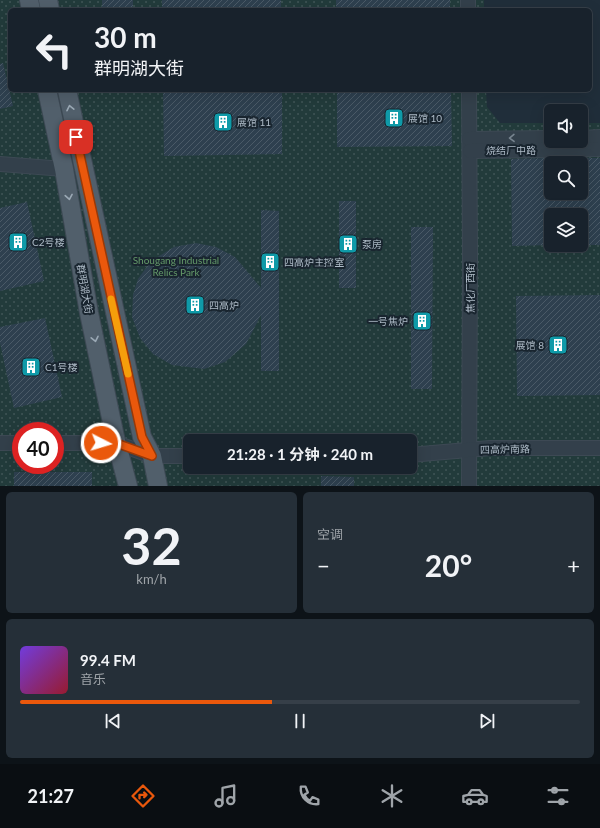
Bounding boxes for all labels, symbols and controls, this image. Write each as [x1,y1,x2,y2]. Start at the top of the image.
text: 30 m [94,20,157,54]
icon: left [28,24,80,76]
text: 群明湖大街 [94,57,184,79]
map controls [544,104,588,252]
button: sound [544,104,588,148]
one-way arrow [67,105,75,111]
building icon: 展馆 10 [383,107,405,129]
building icon: 展馆 11 [212,111,234,133]
place label: 展馆 10 [408,112,442,124]
place label: 展馆 11 [237,116,271,128]
pin [59,120,93,154]
icon: arrive [65,126,87,148]
one-way arrow [509,134,515,142]
street label: 烧结厂中路 [486,144,536,156]
button: search [544,156,588,200]
one-way arrow [64,194,72,200]
button: layers [544,208,588,252]
building icon: C2号楼 [7,231,29,253]
building icon: 泵房 [337,233,359,255]
place label: C2号楼 [32,236,64,248]
place label: 泵房 [362,238,382,250]
building icon: 四高炉主控室 [259,251,281,273]
park label: Shougang Industrial Relics Park [133,254,219,278]
place label: 四高炉主控室 [284,256,344,268]
street label: 群明湖大街 [75,263,95,315]
street label: 焦化厂西街 [464,263,476,313]
building icon: 四高炉 [184,294,206,316]
place label: 四高炉 [209,299,239,311]
building icon: 一号焦炉 [411,310,433,332]
place label: 一号焦炉 [368,315,408,327]
building icon: 展馆 8 [547,334,569,356]
one-way arrow [90,335,98,342]
place label: 展馆 8 [516,339,544,351]
building icon: C1号楼 [20,356,42,378]
place label: C1号楼 [45,361,77,373]
speed limit sign: 40 [12,422,64,474]
position arrow [80,422,122,464]
street label: 四高炉南路 [480,443,530,455]
text: 21:28 · 1 分钟 · 240 m [227,445,373,463]
text: 32 [121,514,182,576]
text: 空调 [317,526,343,542]
text: 20° [425,547,472,583]
text: − [317,552,330,579]
text: + [567,552,580,579]
text: km/h [136,571,167,587]
text: 99.4 FM [80,651,136,669]
text: 音乐 [80,671,106,687]
icon: previous [102,710,124,732]
icon: pause [289,710,311,732]
icon: next [476,710,498,732]
icon: directions [129,782,157,810]
icon: music [212,782,240,810]
icon: phone [295,782,323,810]
icon: climate [378,782,406,810]
icon: car [461,782,489,810]
icon: filters [544,782,572,810]
text: 21:27 [28,785,74,807]

